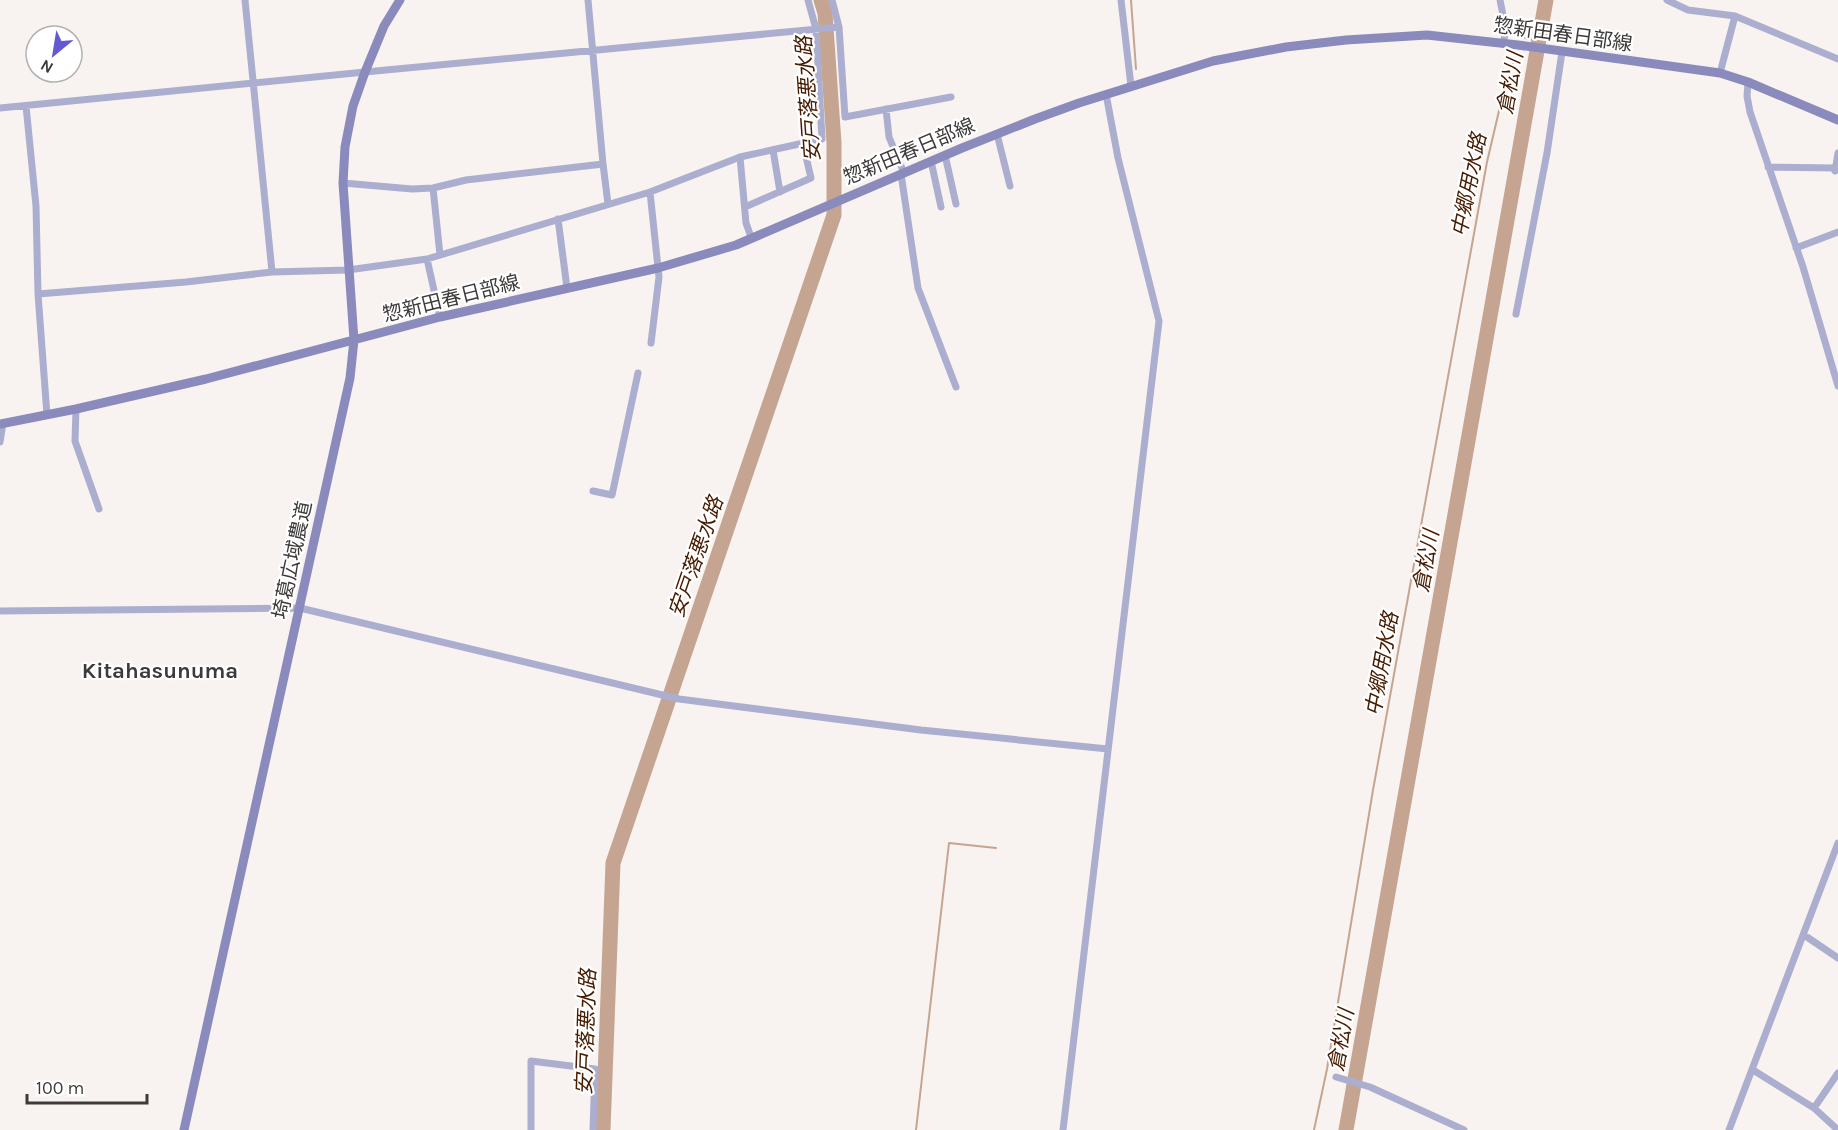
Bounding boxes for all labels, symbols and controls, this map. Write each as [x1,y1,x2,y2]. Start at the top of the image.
street label: 惣新田春日部線 [1492,13,1634,56]
north arrow [24,24,84,84]
water label: 安戸落悪水路 [791,33,824,163]
water label: 倉松川 [1493,48,1528,116]
text: N [37,55,56,78]
street label: 惣新田春日部線 [840,114,978,189]
water label: 中郷用水路 [1447,129,1491,239]
street label: 惣新田春日部線 [380,270,522,327]
water label: 安戸落悪水路 [664,492,729,620]
street label: 埼葛広域農道 [269,499,316,621]
water label: 倉松川 [1409,526,1444,594]
water label: 中郷用水路 [1361,608,1403,718]
district label: Kitahasunuma [82,658,238,684]
water label: 安戸落悪水路 [572,967,600,1095]
water label: 倉松川 [1324,1005,1359,1073]
scale bar [27,1067,147,1105]
text: 100 m [36,1077,84,1099]

